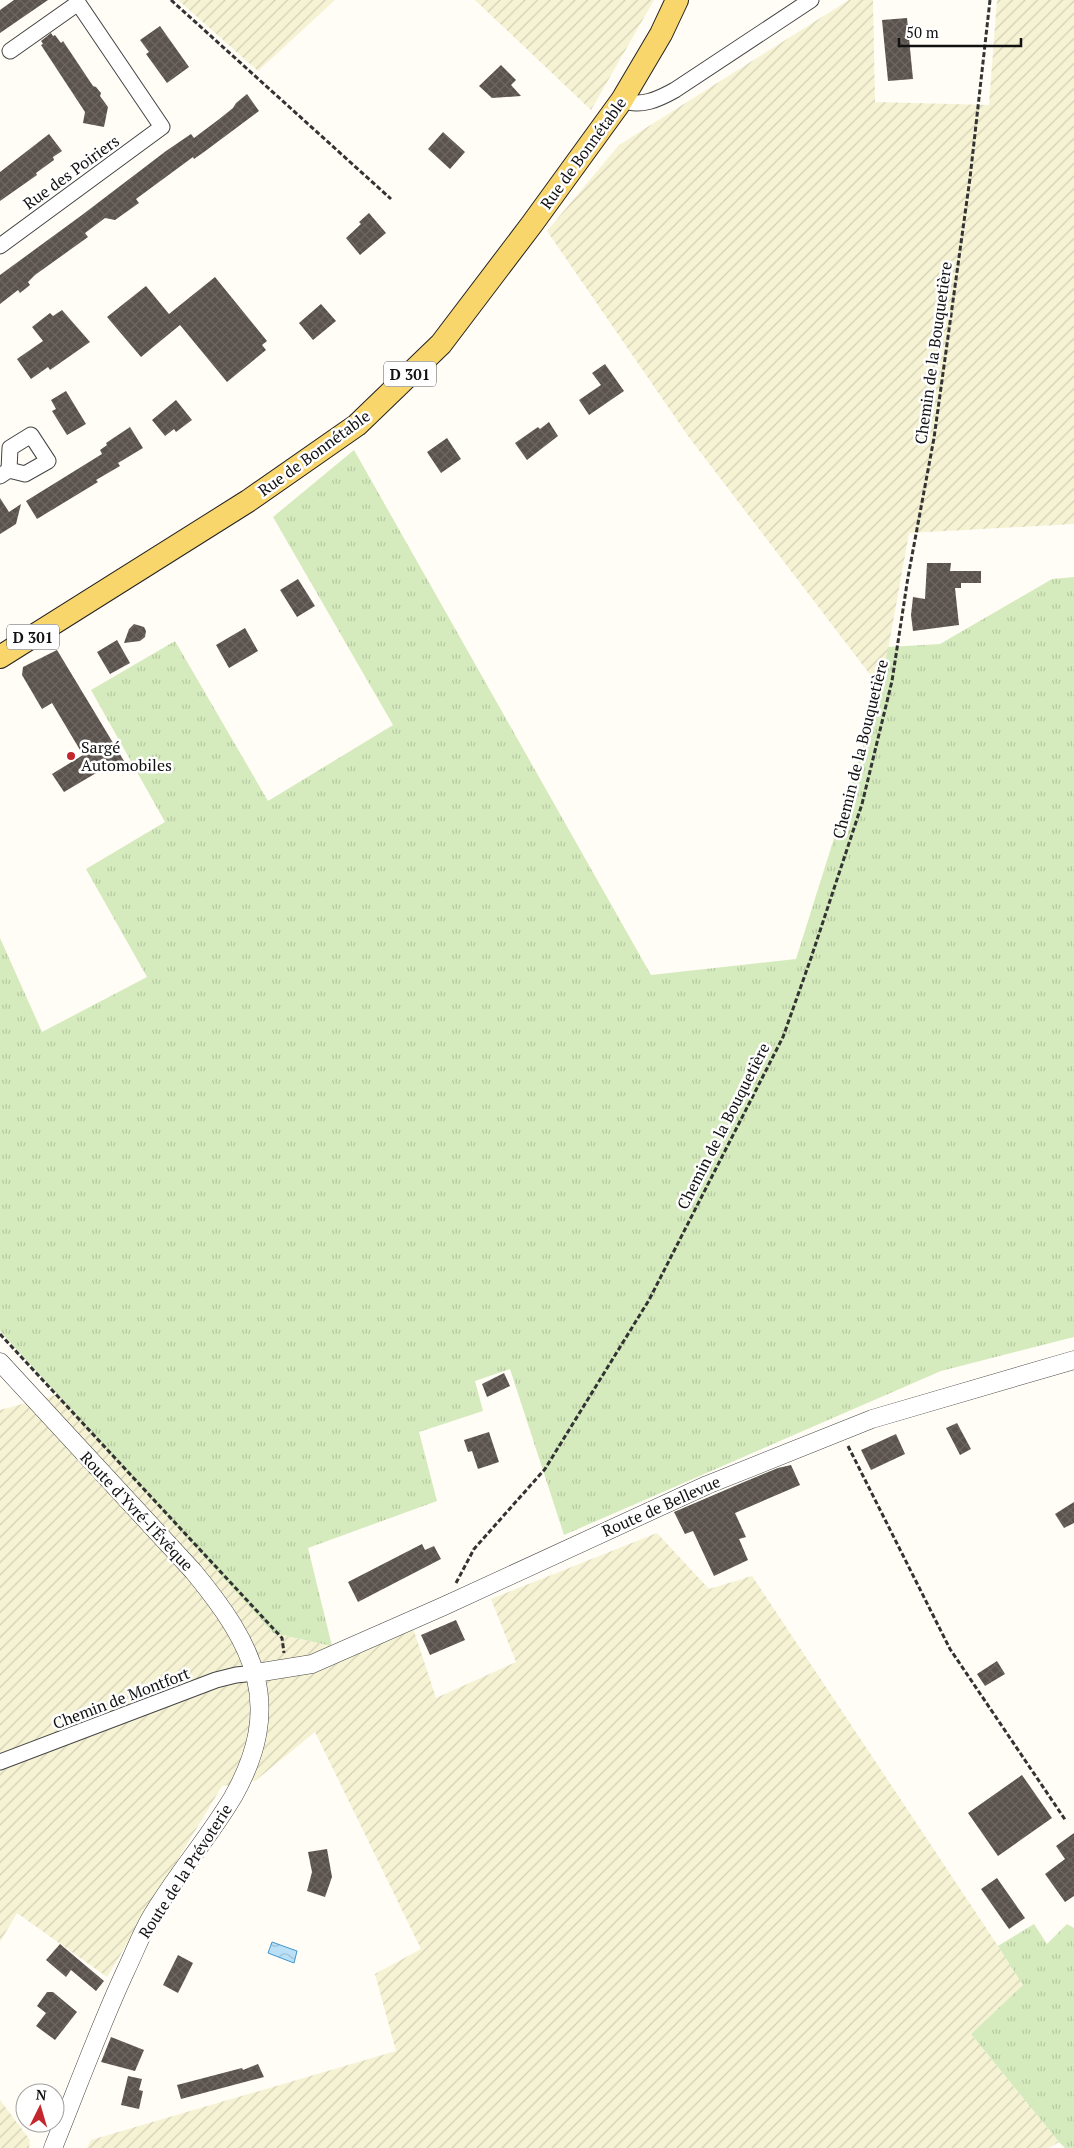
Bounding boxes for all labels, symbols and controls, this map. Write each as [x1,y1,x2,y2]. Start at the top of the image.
scale bar [899,15,1022,47]
text: 50 m [906,22,939,42]
street label: Rue de Bonnétable [535,93,631,213]
street label: Rue des Poiriers [18,130,124,214]
street label: Chemin de la Bouquetière [909,260,957,446]
road number: D 301 [384,362,436,386]
street label: Rue de Bonnétable [254,405,374,501]
road number: D 301 [7,624,59,650]
street label: Chemin de la Bouquetière [827,657,893,841]
place label: Sargé Automobiles [81,736,172,776]
marker: Sargé Automobiles [65,750,77,762]
street label: Chemin de la Bouquetière [671,1039,775,1213]
street label: Route d'Yvré-l'Évêque [76,1446,198,1576]
street label: Route de Bellevue [598,1470,724,1542]
street label: Chemin de Montfort [49,1662,193,1734]
street label: Route de la Prévoterie [133,1799,237,1943]
north arrow [15,2083,65,2133]
text: N [35,2085,48,2105]

